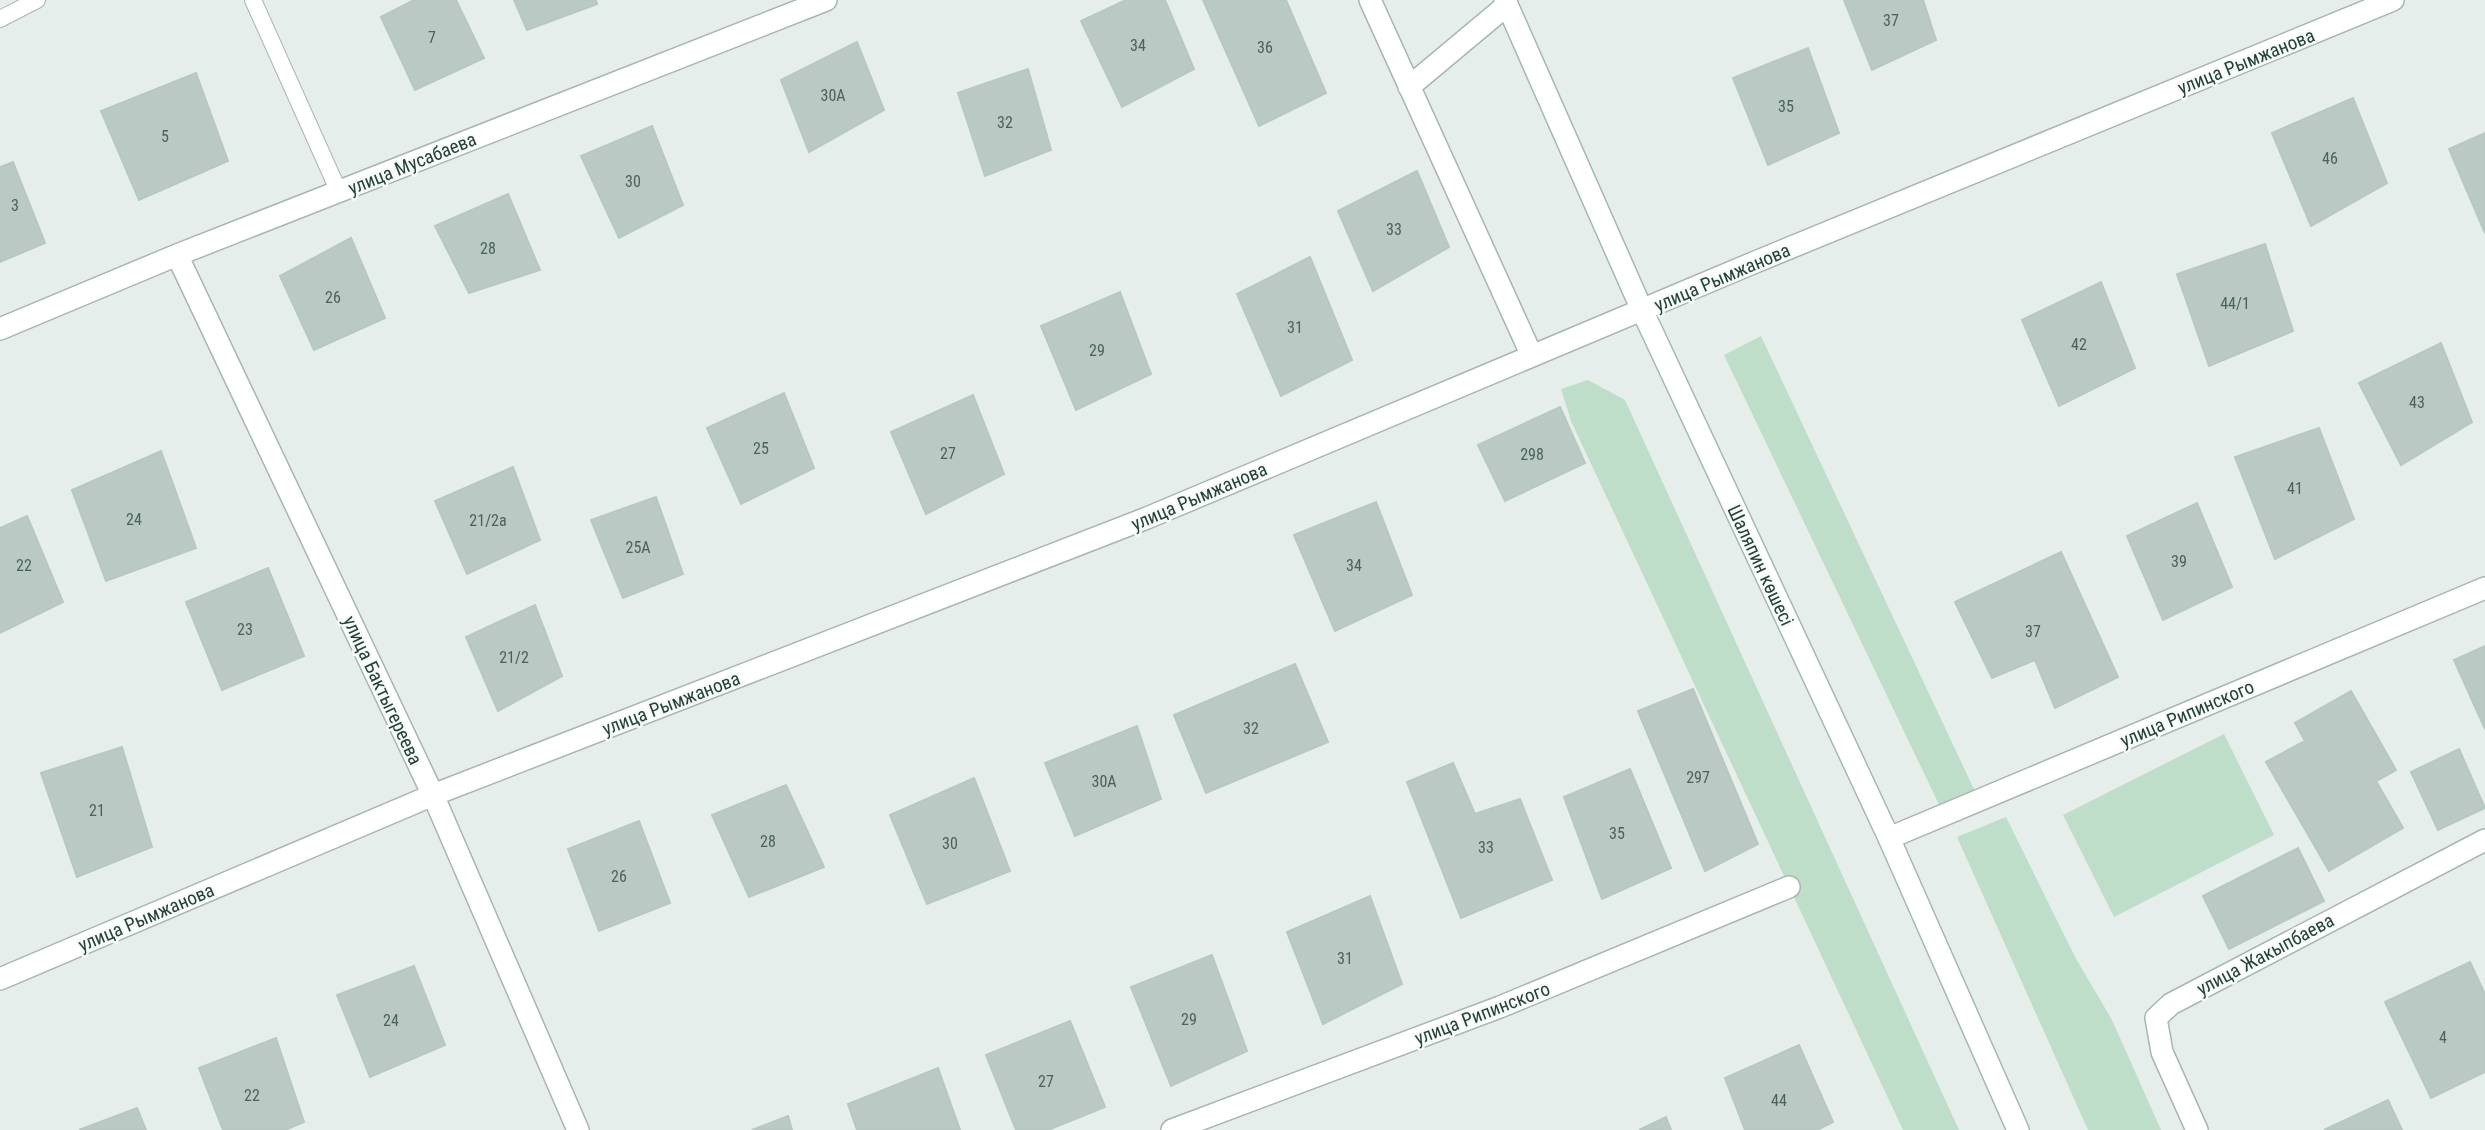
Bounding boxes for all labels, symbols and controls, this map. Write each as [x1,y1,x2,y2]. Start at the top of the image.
house number: 37 [1883,11,1899,30]
street label: улица Рымжанова [2174,24,2318,99]
house number: 7 [428,28,436,47]
house number: 34 [1130,36,1146,55]
house number: 36 [1257,38,1273,57]
house number: 30А [820,86,846,105]
house number: 35 [1778,97,1794,116]
house number: 32 [997,113,1013,132]
house number: 5 [161,127,169,146]
street label: улица Мусабаева [345,127,480,200]
house number: 46 [2322,149,2338,168]
house number: 30 [625,172,641,191]
house number: 3 [11,196,19,215]
house number: 33 [1386,220,1402,239]
street label: улица Рымжанова [1651,238,1794,316]
house number: 28 [480,239,496,258]
house number: 26 [325,288,341,307]
house number: 44/1 [2220,294,2250,313]
house number: 31 [1287,318,1303,337]
house number: 42 [2071,335,2087,354]
house number: 29 [1089,341,1105,360]
house number: 43 [2409,393,2425,412]
house number: 25 [753,439,769,458]
house number: 27 [940,444,956,463]
house number: 298 [1520,445,1544,464]
street label: улица Рымжанова [1128,457,1271,535]
house number: 41 [2287,479,2303,498]
street label: Шаляпин көшесі [1723,501,1799,629]
house number: 24 [126,510,142,529]
house number: 21/2а [469,511,507,530]
house number: 25А [625,538,651,557]
house number: 39 [2171,552,2187,571]
house number: 22 [16,556,32,575]
house number: 34 [1346,556,1362,575]
street label: улица Бактыгереева [338,612,427,768]
house number: 23 [237,620,253,639]
house number: 37 [2025,622,2041,641]
house number: 21/2 [499,648,529,667]
street label: улица Рымжанова [599,667,743,740]
street label: улица Рипинского [2117,675,2258,752]
house number: 32 [1243,719,1259,738]
house number: 297 [1686,768,1710,787]
house number: 30А [1091,772,1117,791]
house number: 21 [89,801,105,820]
house number: 35 [1609,824,1625,843]
house number: 28 [760,832,776,851]
house number: 30 [942,834,958,853]
house number: 33 [1478,838,1494,857]
house number: 26 [611,867,627,886]
street label: улица Рымжанова [75,878,218,956]
street label: улица Жакыпбаева [2193,909,2338,1000]
house number: 31 [1337,949,1353,968]
street label: улица Рипинского [1411,977,1553,1050]
house number: 29 [1181,1010,1197,1029]
house number: 24 [383,1011,399,1030]
house number: 4 [2439,1028,2447,1047]
house number: 27 [1038,1072,1054,1091]
house number: 22 [244,1086,260,1105]
house number: 44 [1771,1091,1787,1110]

